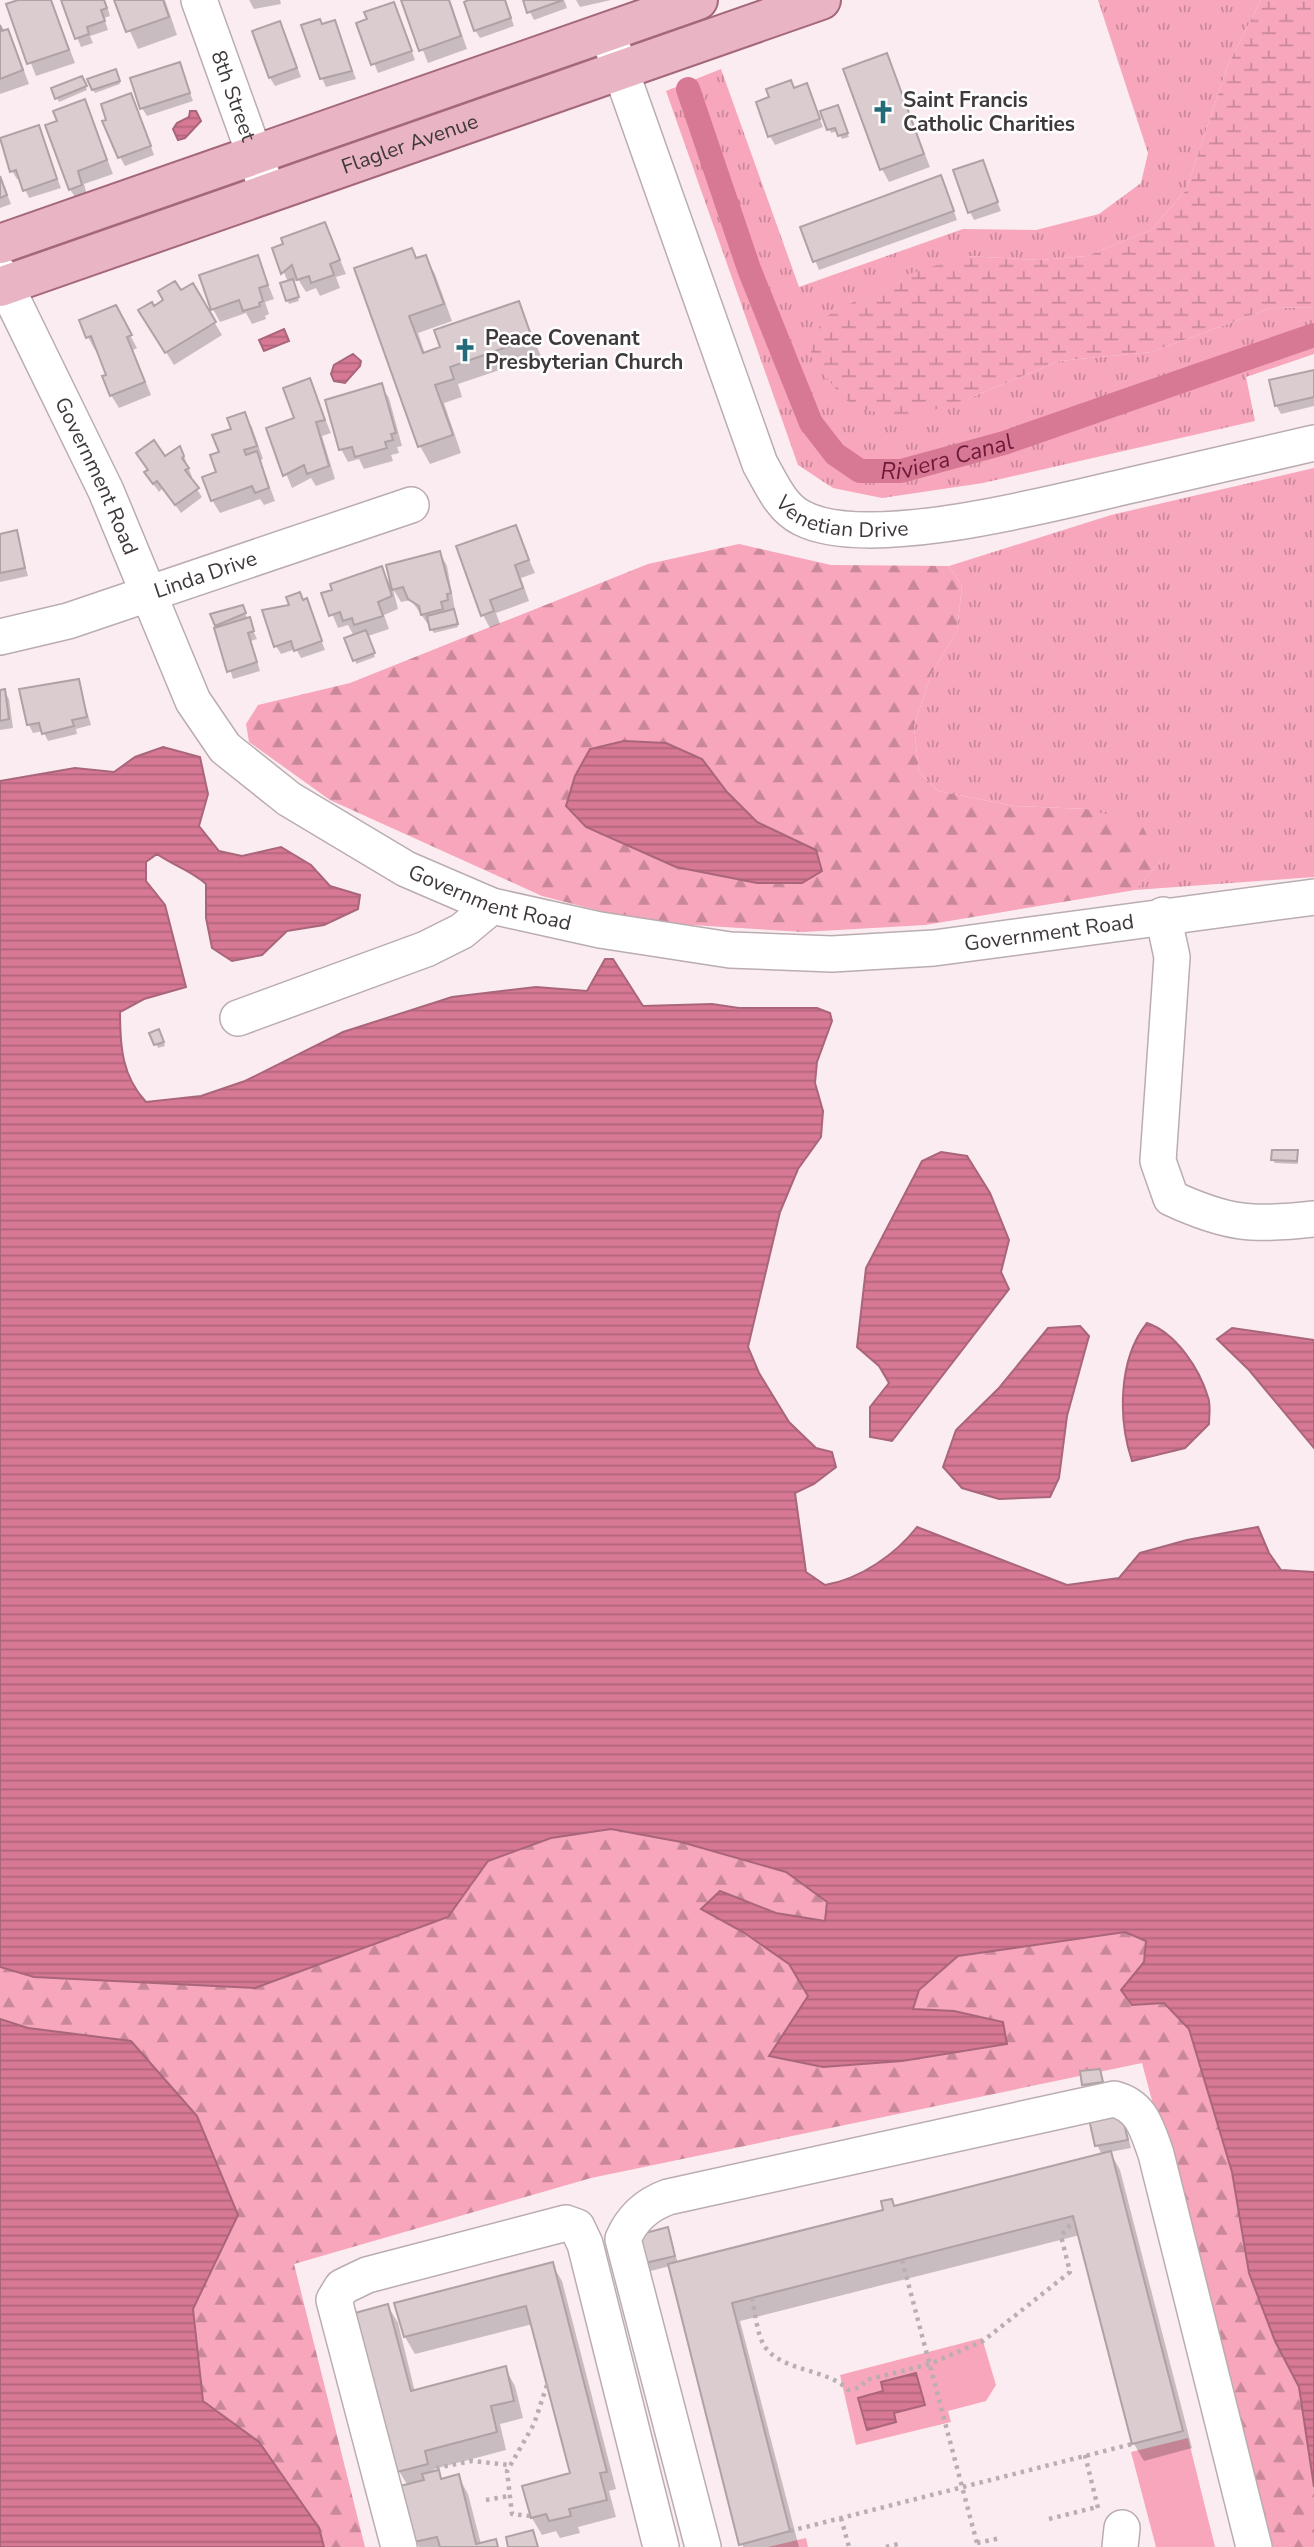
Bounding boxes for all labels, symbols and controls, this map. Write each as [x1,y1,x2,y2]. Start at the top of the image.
street label: 8th Street [204,47,263,146]
place label: Saint Francis Catholic Charities [903,86,1075,138]
church icon: Saint Francis Catholic Charities [869,98,897,126]
street label: Flagler Avenue [338,107,482,181]
place label: Peace Covenant Presbyterian Church [485,324,683,376]
church icon: Peace Covenant Presbyterian Church [451,336,479,364]
street label: Government Road [48,392,145,559]
water label: Riviera Canal [881,426,1017,487]
street label: Venetian Drive [768,489,910,544]
street label: Linda Drive [150,544,261,605]
street label: Government Road [404,858,574,937]
street label: Government Road [963,907,1136,958]

